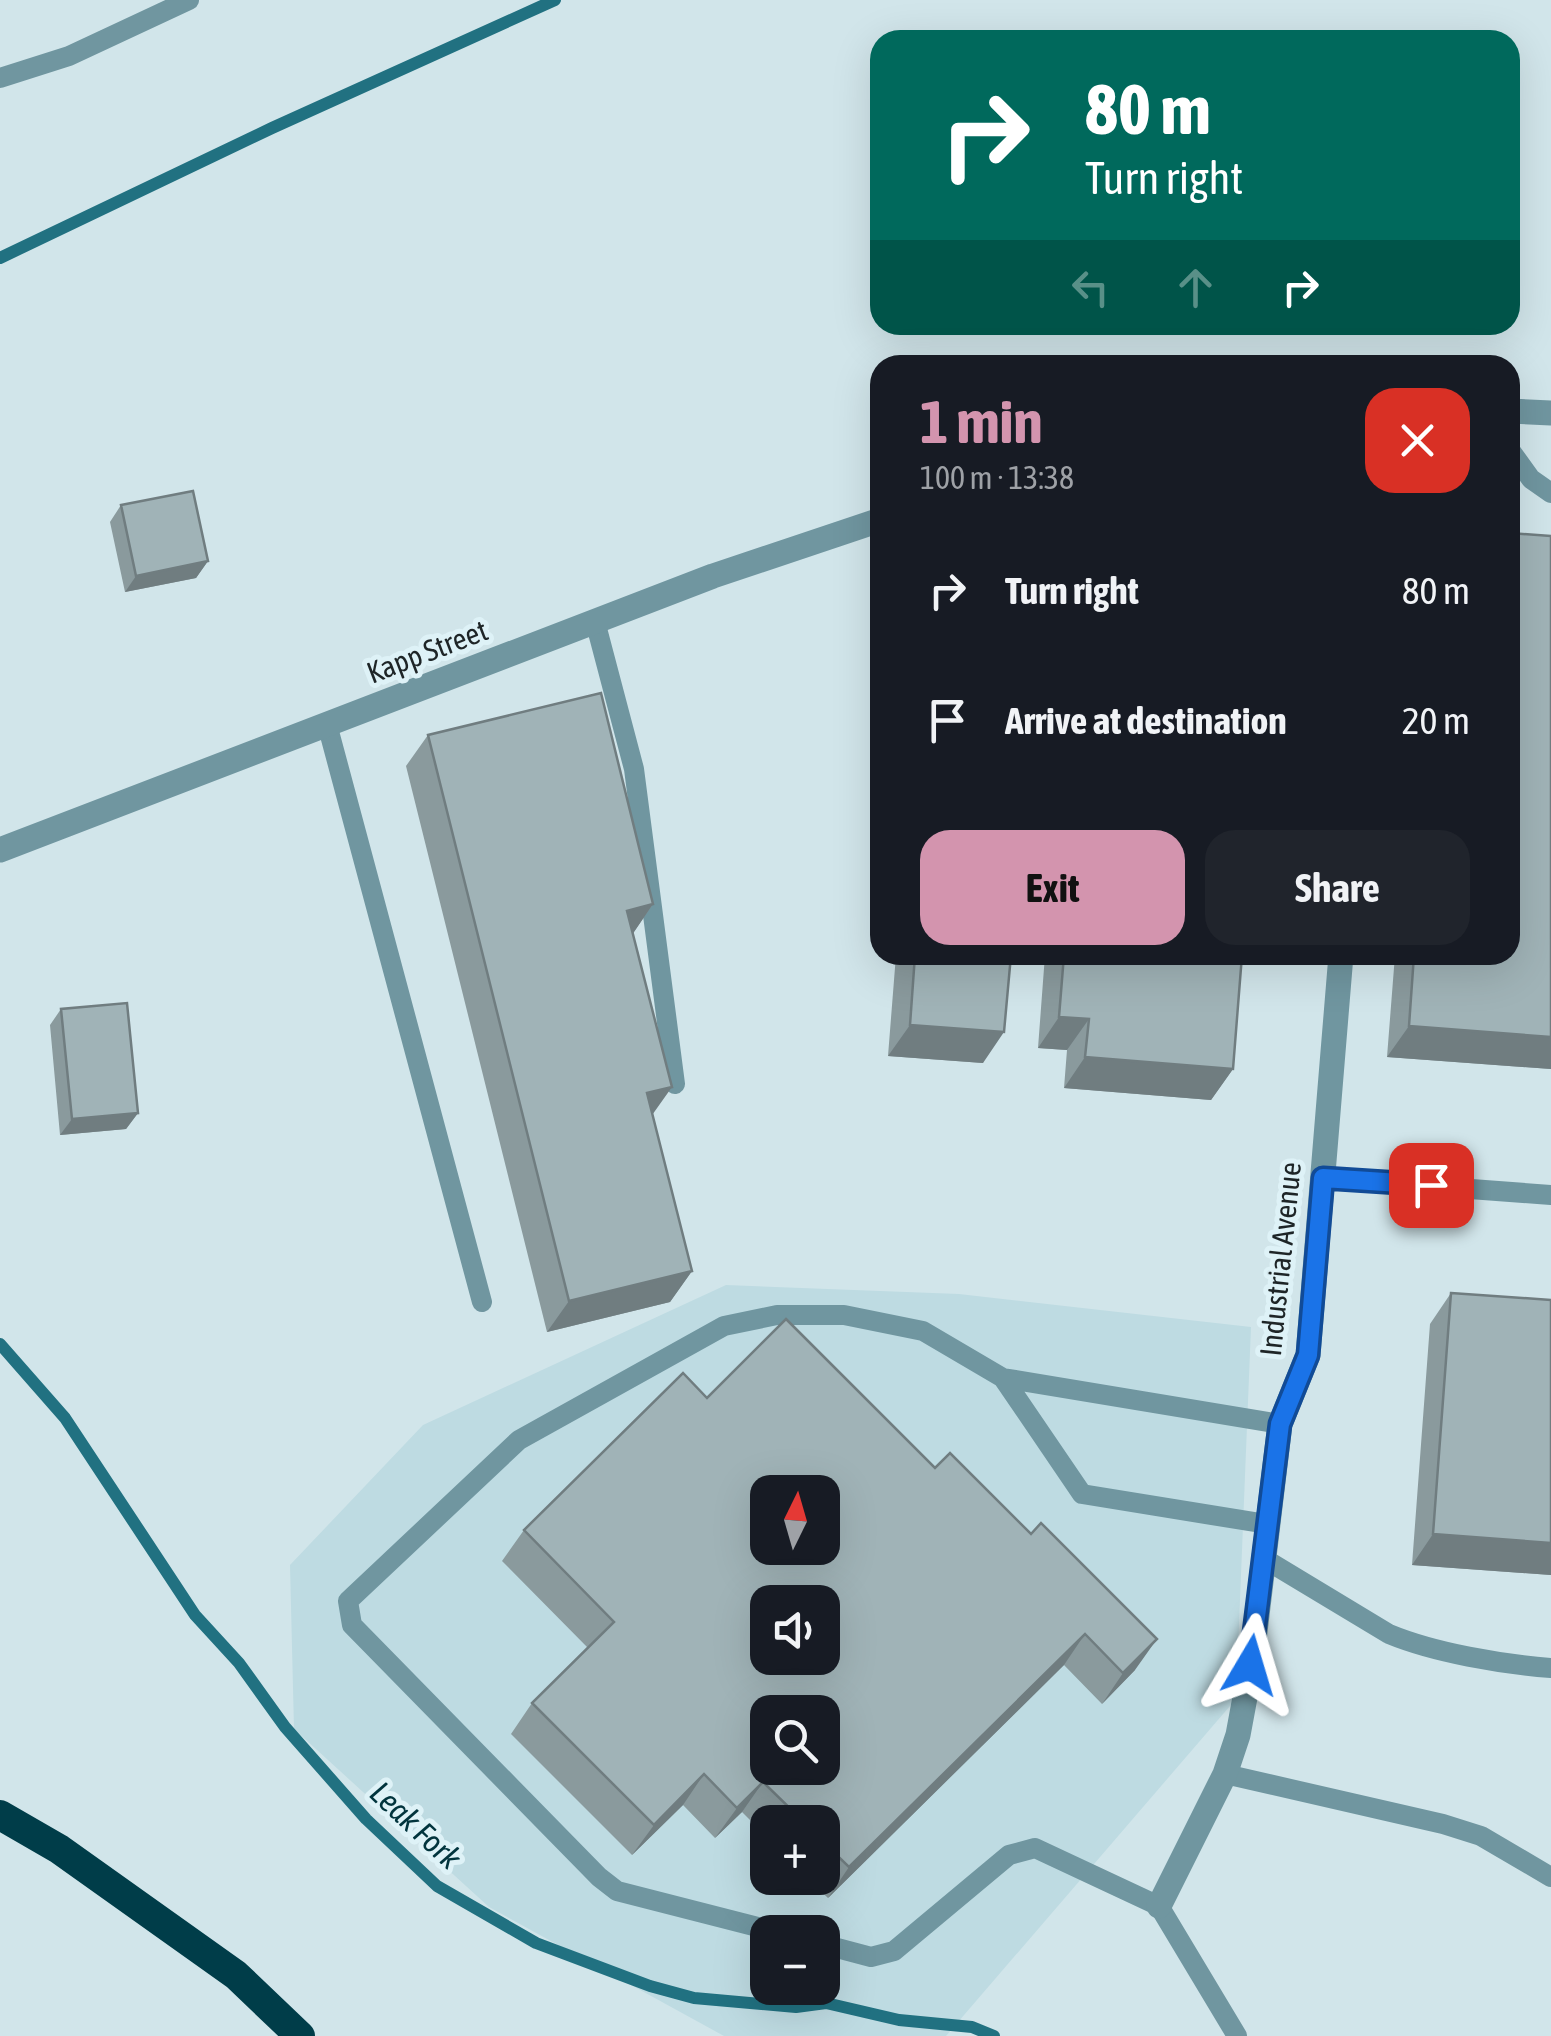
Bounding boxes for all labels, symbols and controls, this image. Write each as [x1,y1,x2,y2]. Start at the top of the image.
text: 80 m [1085,69,1211,149]
icon: right [920,70,1050,200]
text: Turn right [1085,152,1243,204]
icon: left [1063,260,1118,315]
icon: ahead [1168,260,1223,315]
icon: right [1273,260,1328,315]
text: 1 min [920,387,1043,456]
button: close [1365,388,1470,493]
text: 100 m · 13:38 [920,459,1074,496]
icon: right [920,563,975,618]
text: Turn right [1005,569,1139,612]
text: 80 m [1402,569,1470,612]
street label: Kapp Street [362,612,492,690]
icon: arrive [920,693,975,748]
text: Arrive at destination [1005,699,1287,742]
text: 20 m [1402,699,1470,742]
button: Exit [920,830,1185,945]
button: Share [1205,830,1470,945]
pin [1389,1143,1474,1228]
icon: arrive [1404,1158,1459,1213]
street label: Industrial Avenue [1253,1160,1307,1358]
north arrow [750,1475,840,1565]
map controls [750,1475,840,2005]
button: sound [750,1585,840,1675]
position arrow [1198,1613,1302,1717]
button: search [750,1695,840,1785]
water label: Leak Fork [363,1774,470,1877]
button: + [750,1805,840,1895]
button: − [750,1915,840,2005]

